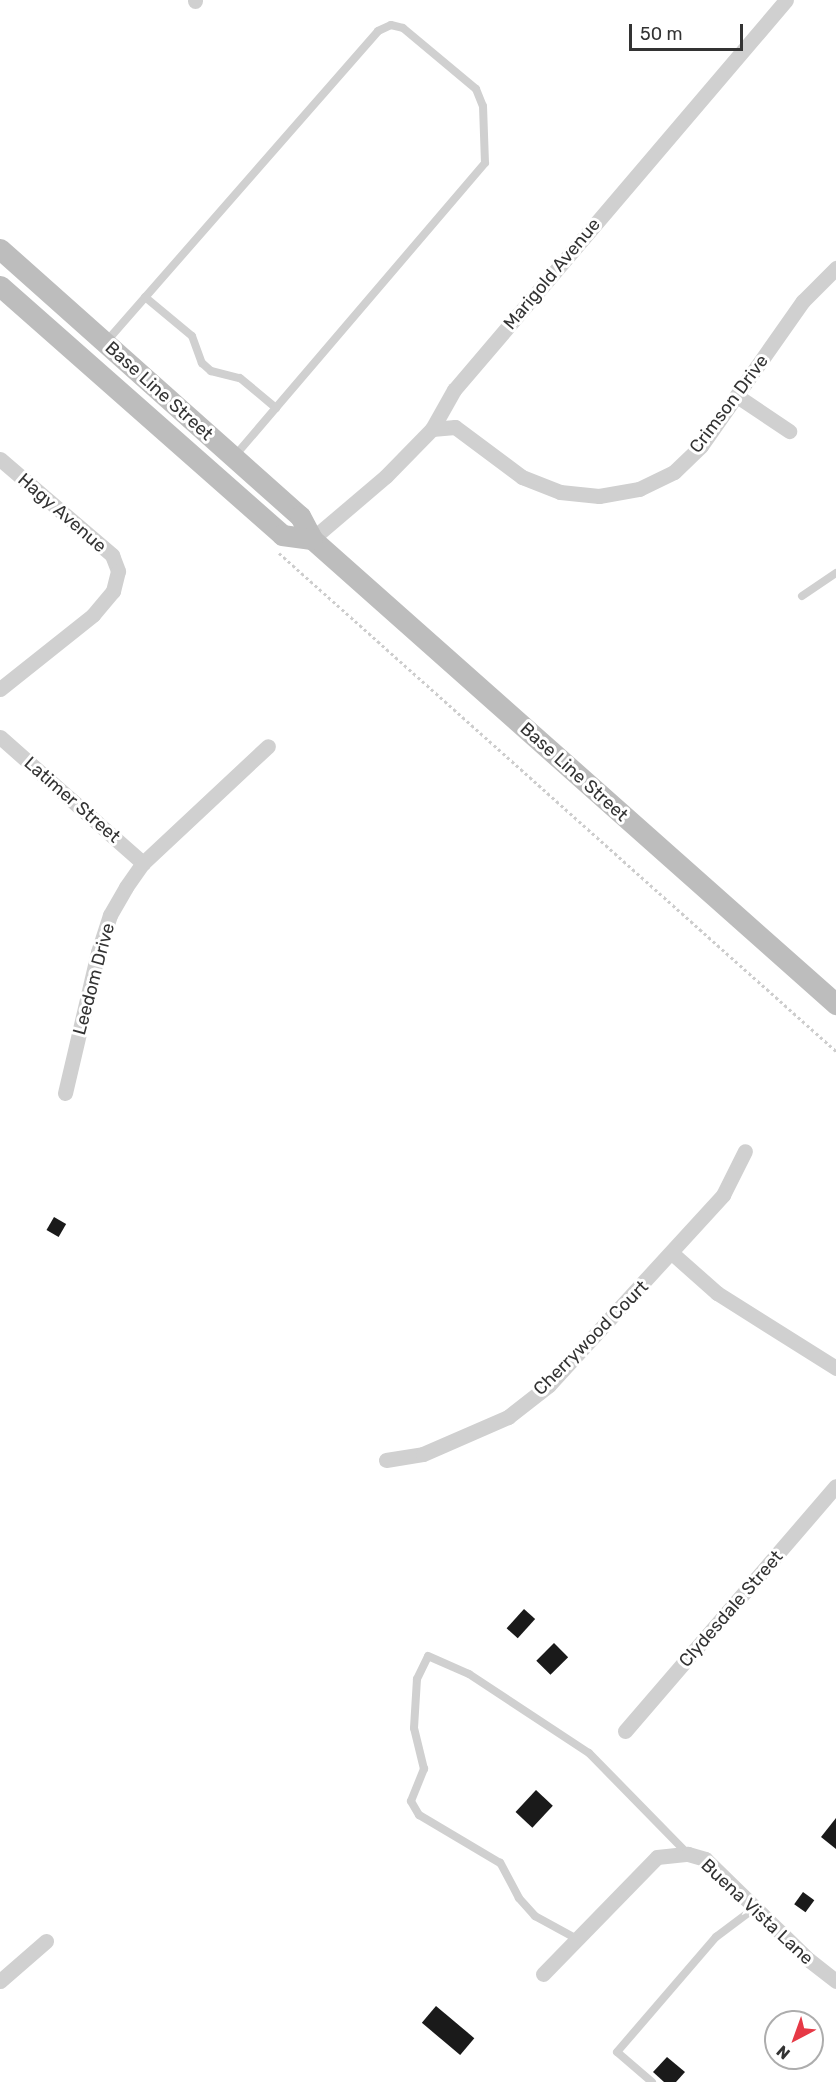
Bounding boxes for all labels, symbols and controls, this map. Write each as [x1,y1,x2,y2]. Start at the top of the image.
scale bar [632,12,746,50]
text: 50 m [640,23,683,45]
street label: Marigold Avenue [499,214,605,334]
street label: Base Line Street [101,337,217,445]
street label: Crimson Drive [685,351,773,457]
street label: Hagy Avenue [13,468,111,558]
street label: Base Line Street [516,718,632,826]
street label: Latimer Street [19,752,125,848]
street label: Leedom Drive [69,921,119,1037]
street label: Cherrywood Court [529,1276,653,1400]
street label: Clydesdale Street [674,1546,788,1672]
street label: Buena Vista Lane [696,1854,818,1970]
north arrow [764,2010,824,2070]
text: N [773,2042,794,2063]

